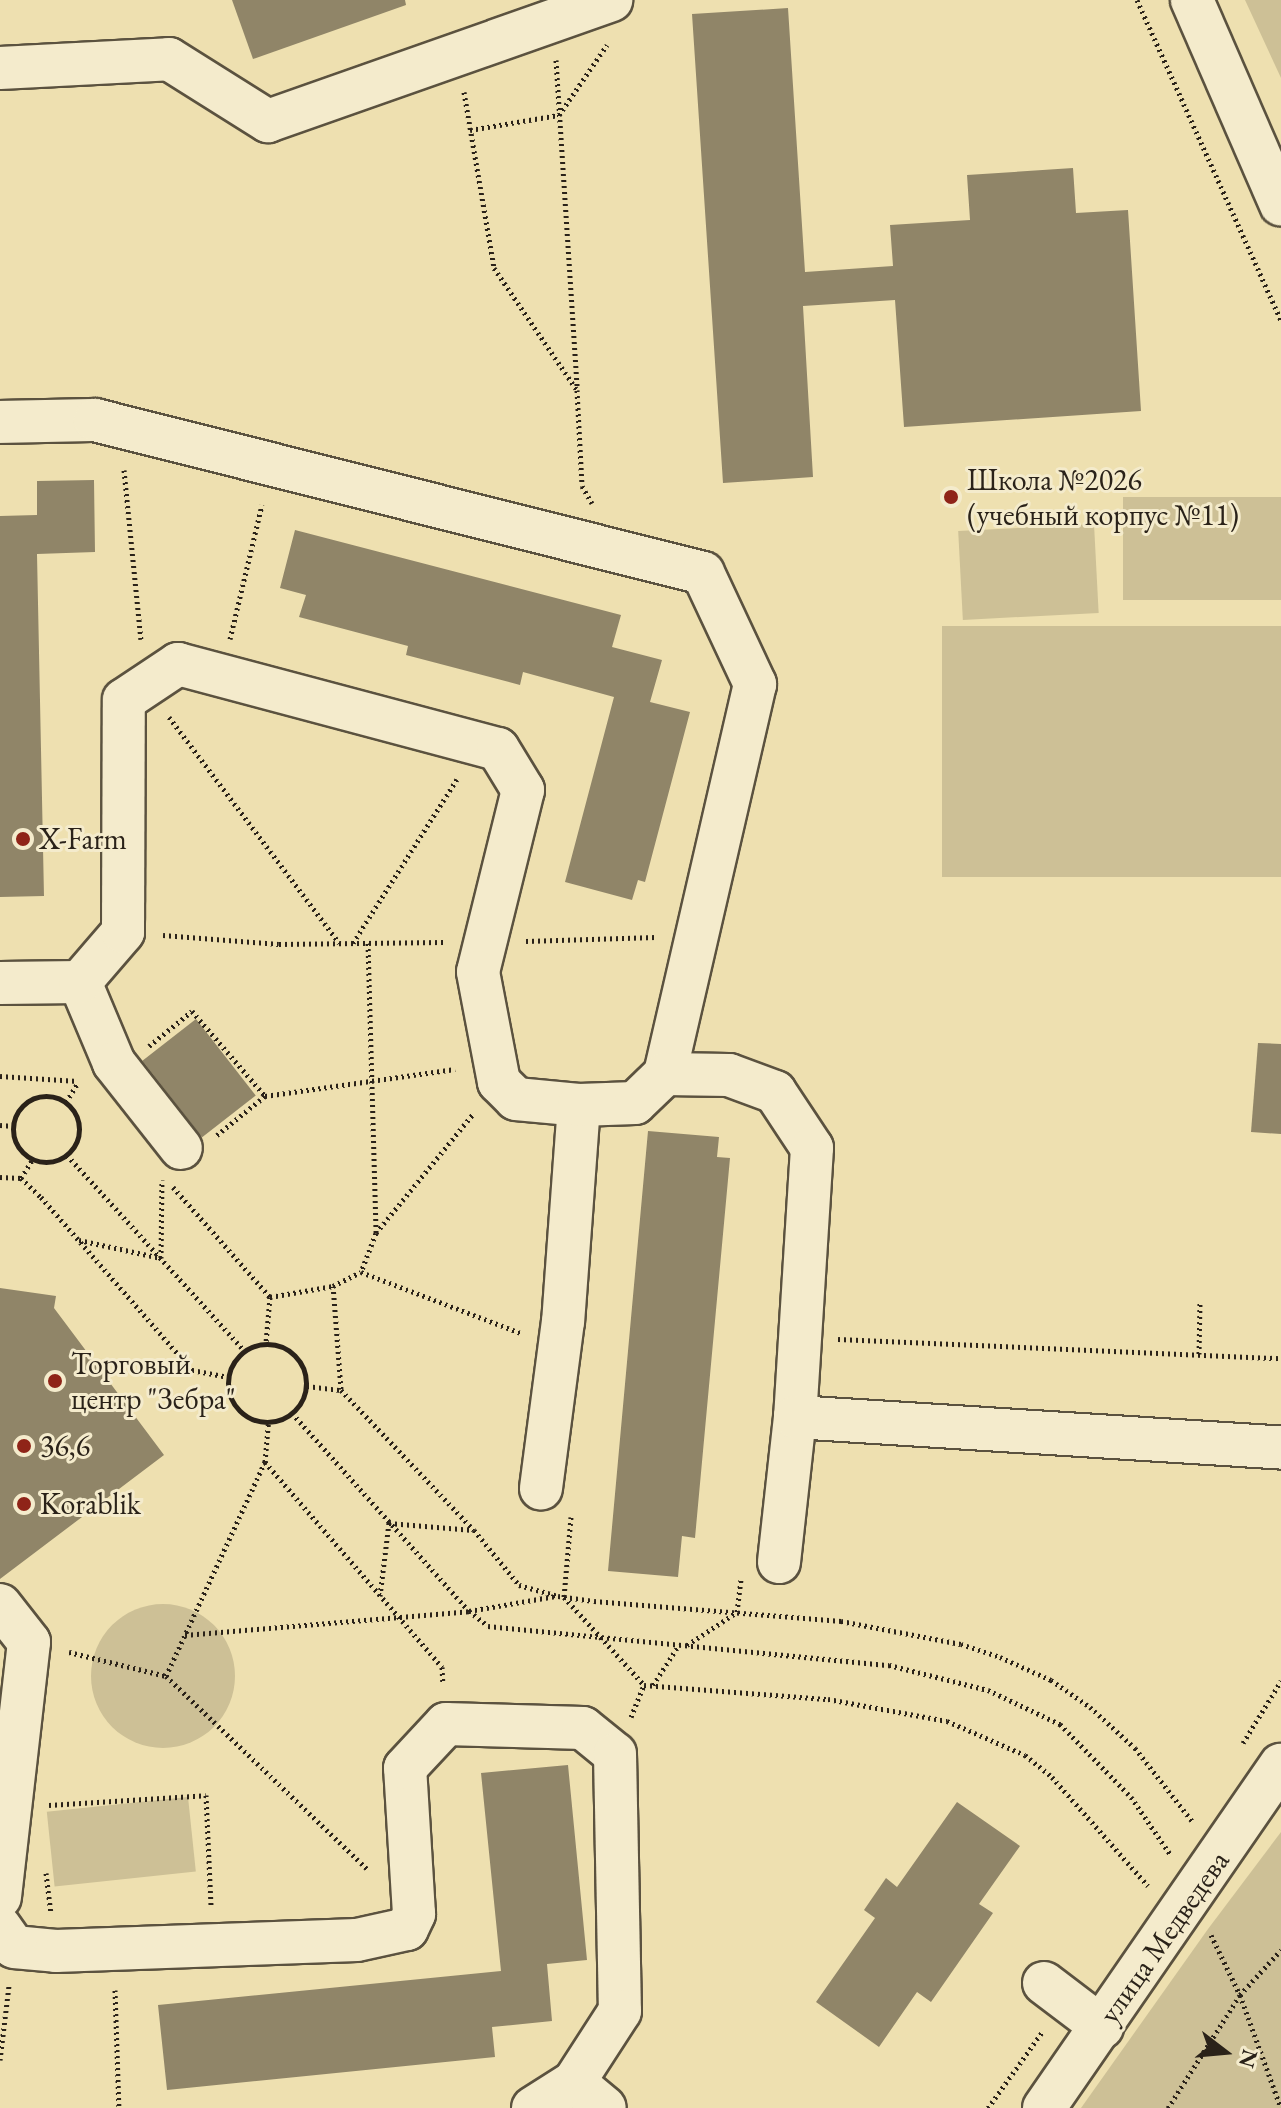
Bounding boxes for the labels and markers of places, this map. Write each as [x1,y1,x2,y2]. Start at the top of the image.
place label: Школа №2026 (учебный корпус №11) [967,462,1239,532]
marker: Школа №2026 (учебный корпус №11) [942,488,960,506]
place label: X-Farm [39,821,127,857]
marker: X-Farm [14,830,32,848]
place label: Торговый центр "Зебра" [71,1346,236,1416]
marker: Торговый центр "Зебра" [46,1372,64,1390]
place label: 36,6 [40,1428,90,1464]
marker: 36,6 [15,1437,33,1455]
place label: Korablik [40,1486,141,1522]
marker: Korablik [15,1495,33,1513]

